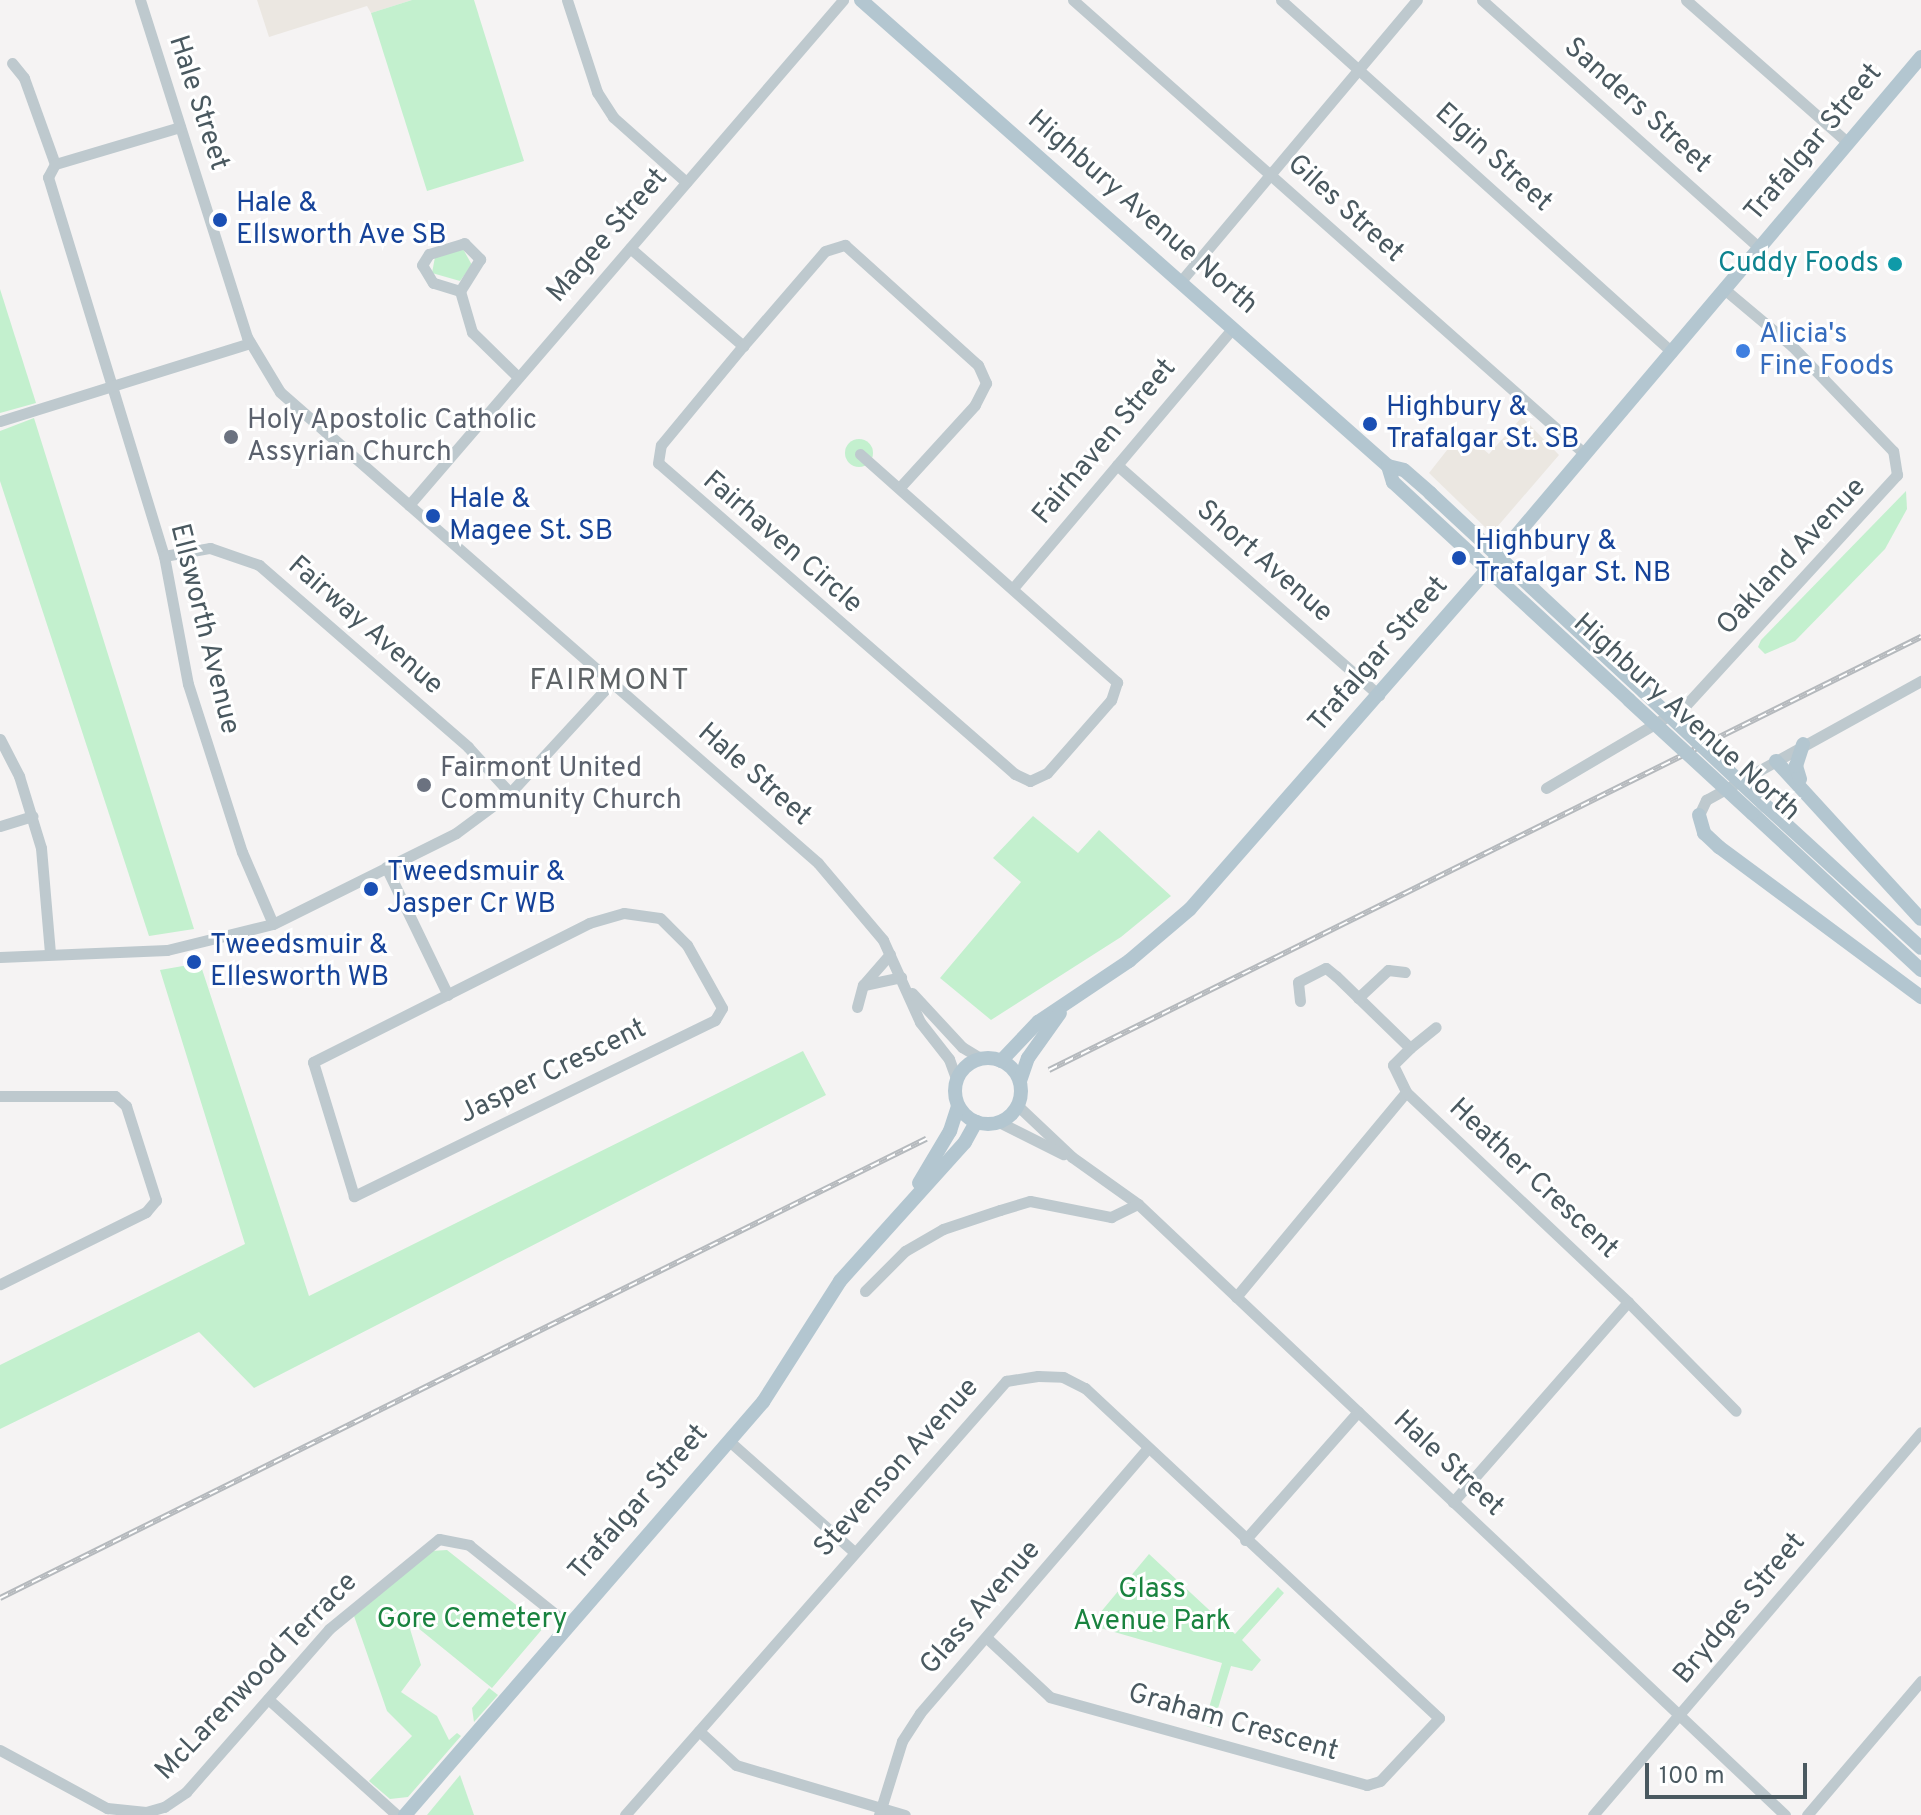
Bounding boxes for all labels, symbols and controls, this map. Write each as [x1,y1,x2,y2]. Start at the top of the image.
street label: Hale Street [160,31,236,175]
street label: Sanders Street [1556,31,1718,181]
street label: Trafalgar Street [1738,57,1890,229]
street label: Elgin Street [1427,97,1559,219]
street label: Highbury Avenue North [1020,104,1264,322]
street label: Giles Street [1280,148,1410,270]
street label: Magee Street [541,162,675,310]
place label: Hale & Ellsworth Ave SB [236,187,448,253]
marker: Hale & Ellsworth Ave SB [211,211,229,229]
place label: Cuddy Foods [1718,247,1879,281]
marker: Cuddy Foods [1886,255,1904,273]
place label: Alicia's Fine Foods [1759,318,1894,384]
marker: Alicia's Fine Foods [1734,342,1752,360]
street label: Fairhaven Street [1026,352,1184,532]
place label: Highbury & Trafalgar St. SB [1386,391,1579,457]
place label: Holy Apostolic Catholic Assyrian Church [247,404,538,470]
marker: Highbury & Trafalgar St. SB [1361,415,1379,433]
marker: Holy Apostolic Catholic Assyrian Church [222,428,240,446]
street label: Fairhaven Circle [695,465,869,621]
street label: Oakland Avenue [1710,471,1874,643]
place label: Hale & Magee St. SB [449,483,613,549]
street label: Short Avenue [1189,493,1339,631]
marker: Hale & Magee St. SB [424,507,442,525]
street label: Ellsworth Avenue [161,520,247,738]
place label: Highbury & Trafalgar St. NB [1475,525,1671,591]
street label: Fairway Avenue [280,549,450,703]
marker: Highbury & Trafalgar St. NB [1450,549,1468,567]
street label: Trafalgar Street [1302,570,1456,740]
street label: Highbury Avenue North [1565,607,1807,829]
district label: FAIRMONT [529,664,691,700]
street label: Hale Street [690,717,818,833]
place label: Fairmont United Community Church [440,752,682,818]
marker: Fairmont United Community Church [415,776,433,794]
place label: Tweedsmuir & Jasper Cr WB [387,856,565,922]
marker: Tweedsmuir & Jasper Cr WB [362,880,380,898]
place label: Tweedsmuir & Ellesworth WB [210,929,390,995]
marker: Tweedsmuir & Ellesworth WB [185,953,203,971]
street label: Jasper Crescent [454,1012,652,1132]
street label: Heather Crescent [1441,1092,1625,1266]
street label: Stevenson Avenue [807,1371,987,1565]
street label: Hale Street [1386,1404,1510,1524]
street label: Trafalgar Street [562,1418,716,1588]
street label: Brydges Street [1667,1527,1813,1691]
street label: Glass Avenue [913,1534,1049,1682]
street label: McLarenwood Terrace [149,1566,365,1788]
park label: Glass Avenue Park [1073,1573,1231,1639]
park label: Gore Cemetery [377,1603,567,1637]
street label: Graham Crescent [1124,1677,1342,1769]
scale bar [1649,1747,1811,1797]
text: 100 m [1659,1762,1725,1792]

